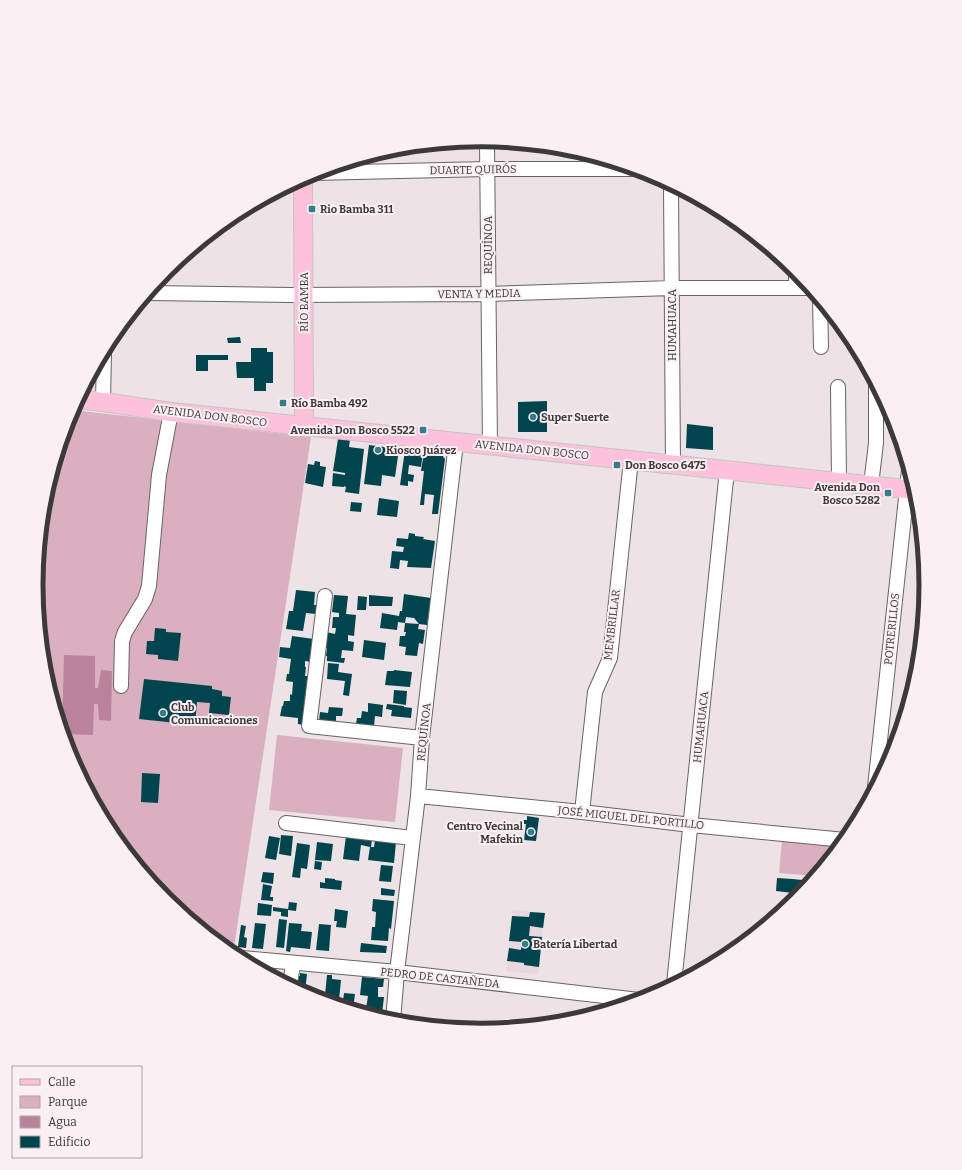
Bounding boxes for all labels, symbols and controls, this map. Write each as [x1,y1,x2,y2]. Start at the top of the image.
street label: DUARTE QUIRÓS [429,162,517,177]
place label: Rio Bamba 311 [320,203,393,216]
marker: Rio Bamba 311 [307,204,317,214]
street label: REQUÍNOA [481,216,495,274]
street label: RÍO BAMBA [297,272,311,332]
street label: VENTA Y MEDIA [437,287,521,301]
street label: HUMAHUACA [666,289,679,361]
place label: Río Bamba 492 [291,397,368,410]
marker: Río Bamba 492 [278,398,288,408]
street label: AVENIDA DON BOSCO [152,403,268,429]
place label: Super Suerte [541,411,609,424]
marker: Super Suerte [528,412,538,422]
place label: Avenida Don Bosco 5522 [290,424,415,437]
marker: Avenida Don Bosco 5522 [418,425,428,435]
street label: AVENIDA DON BOSCO [474,438,590,462]
place label: Kiosco Juárez [386,444,457,457]
marker: Kiosco Juárez [373,445,383,455]
place label: Don Bosco 6475 [625,459,706,472]
marker: Don Bosco 6475 [612,460,622,470]
place label: Avenida Don Bosco 5282 [814,481,880,507]
marker: Avenida Don Bosco 5282 [883,488,893,498]
street label: MEMBRILLAR [601,588,623,661]
street label: POTRERILLOS [882,592,902,666]
street label: HUMAHUACA [691,690,711,764]
place label: Club Comunicaciones [171,701,258,727]
street label: REQUÍNOA [413,702,434,762]
marker: Club Comunicaciones [158,708,168,718]
street label: JOSÉ MIGUEL DEL PORTILLO [556,803,705,832]
place label: Centro Vecinal Mafekin [447,820,524,846]
marker: Centro Vecinal Mafekin [526,827,536,837]
place label: Batería Libertad [533,938,618,951]
marker: Batería Libertad [520,939,530,949]
street label: PEDRO DE CASTAÑEDA [380,965,500,991]
legend [12,1066,142,1158]
text: Calle [48,1075,76,1089]
text: Parque [48,1095,87,1109]
text: Agua [48,1115,77,1129]
text: Edificio [48,1135,90,1149]

